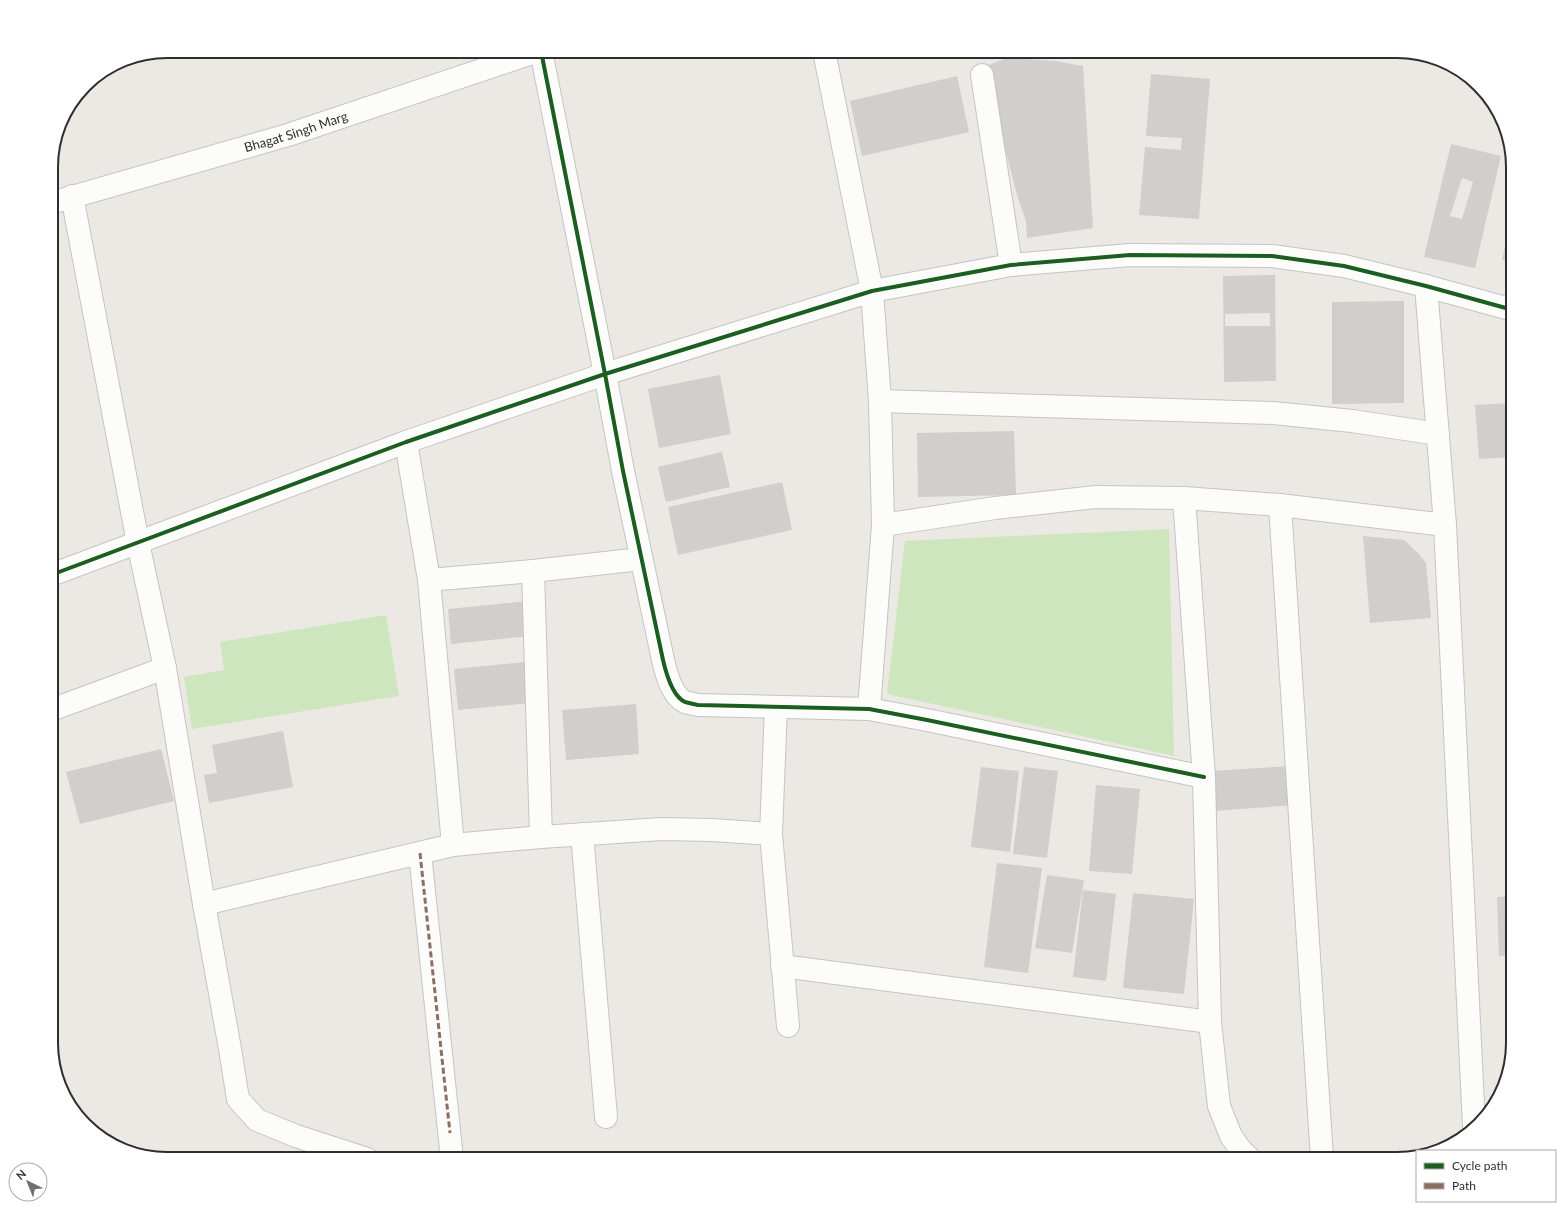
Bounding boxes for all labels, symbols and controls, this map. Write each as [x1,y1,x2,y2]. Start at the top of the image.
street label: Bhagat Singh Marg [242,108,350,155]
legend [1416,1150,1556,1202]
text: Cycle path [1452,1158,1507,1173]
north arrow [8,1162,48,1202]
text: N [13,1167,28,1182]
text: Path [1452,1178,1476,1193]

